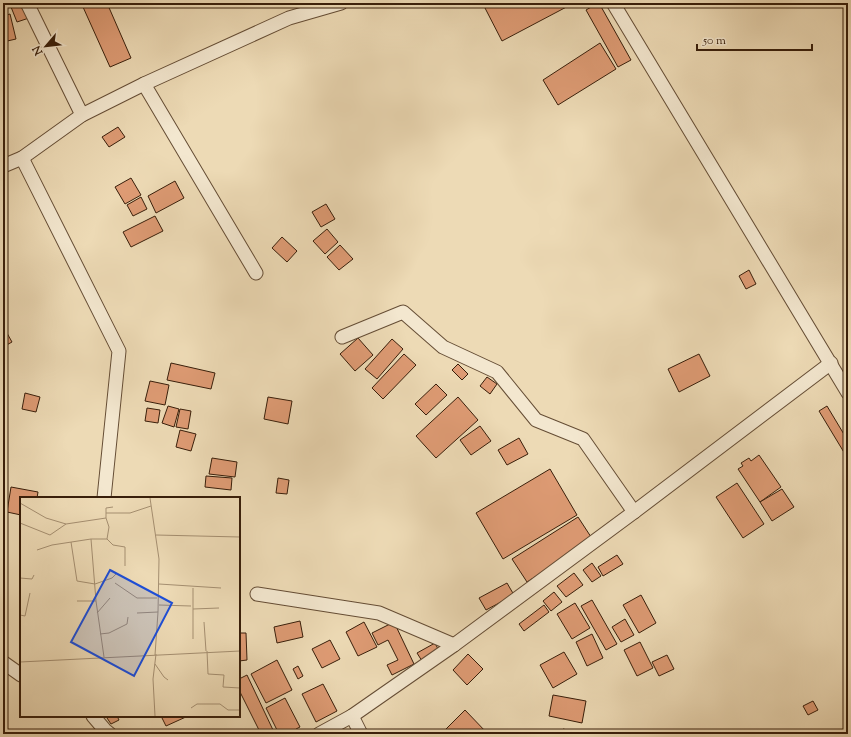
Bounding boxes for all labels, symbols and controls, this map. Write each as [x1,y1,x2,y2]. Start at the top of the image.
north arrow [26,26,66,66]
scale bar [697,26,812,52]
text: 50 m [702,32,726,50]
text: N [29,42,48,59]
inset map [20,497,240,717]

